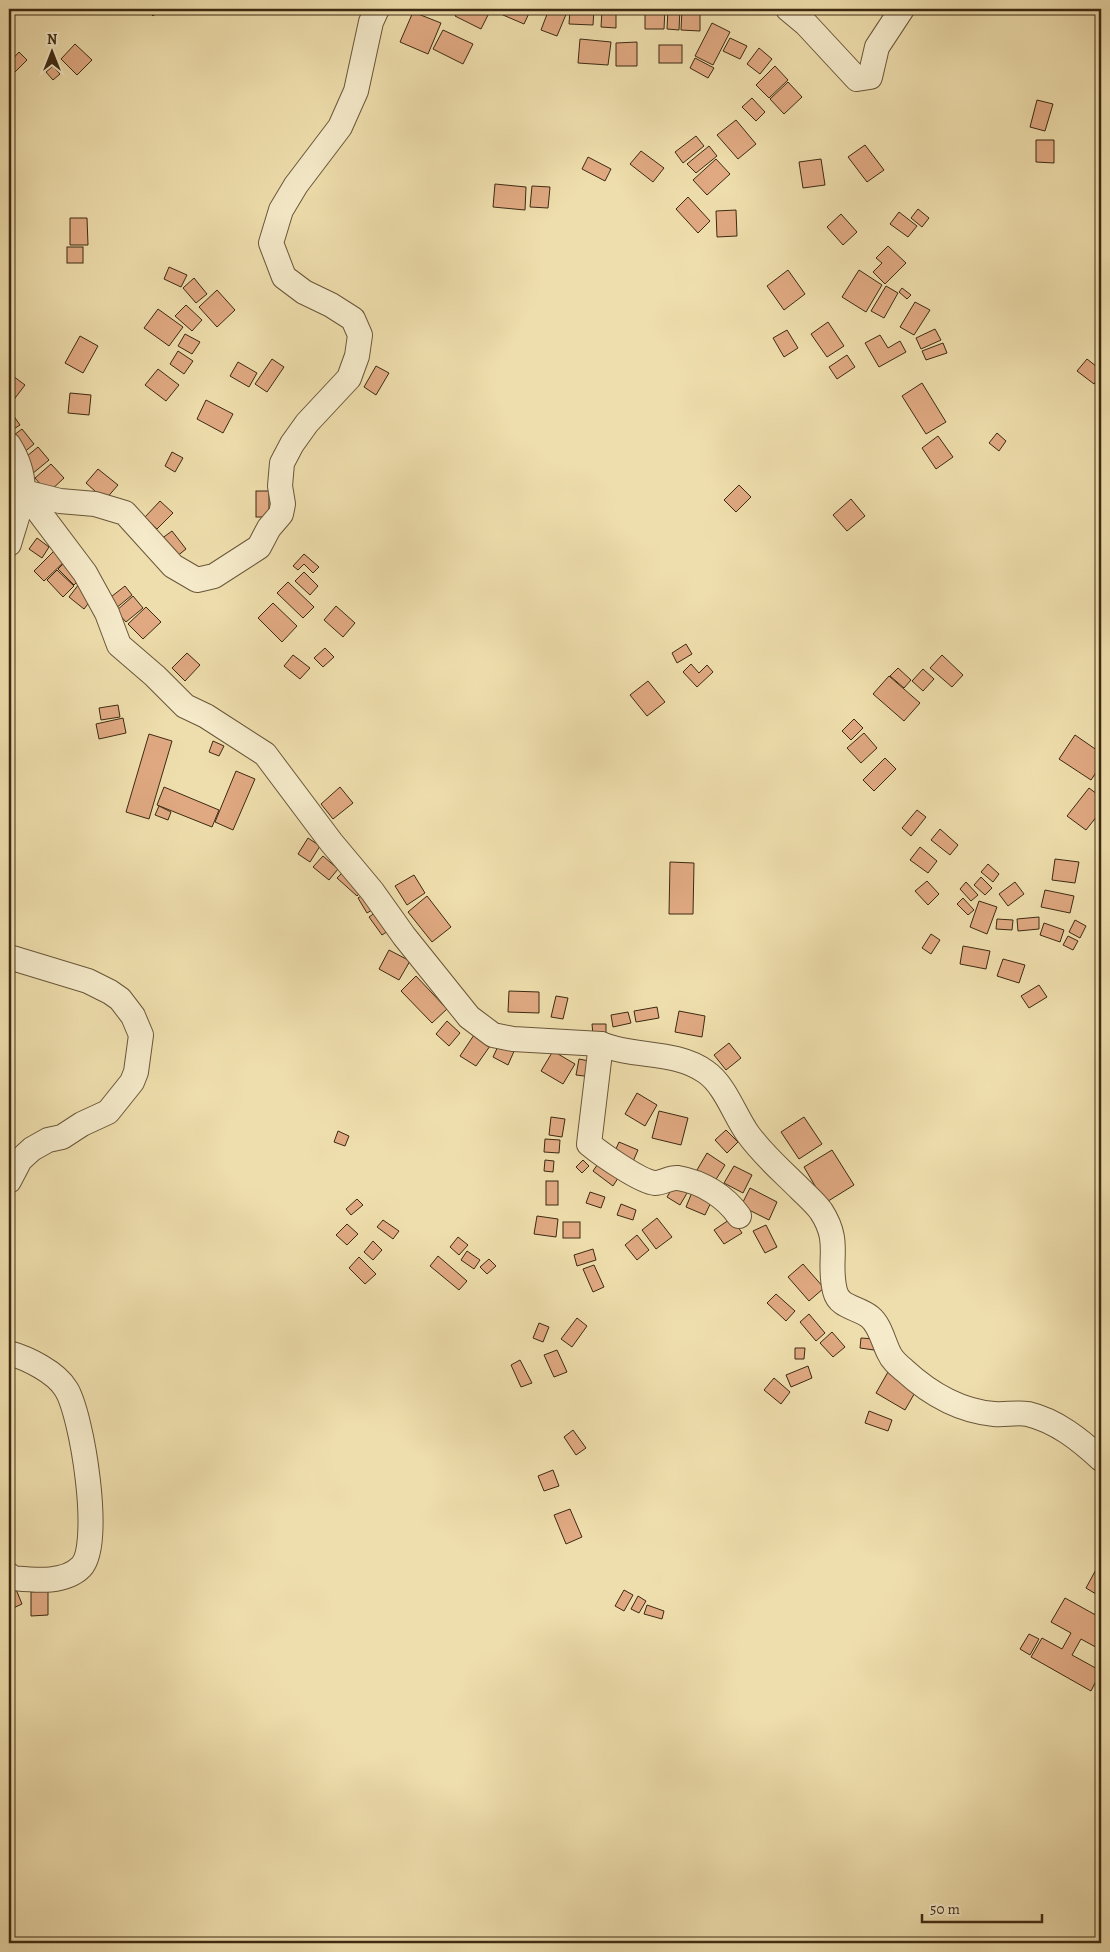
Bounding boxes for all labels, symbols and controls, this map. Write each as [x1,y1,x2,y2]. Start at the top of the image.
north arrow [28,28,78,78]
text: N [47,30,57,49]
scale bar [922,1892,1042,1924]
text: 50 m [930,1899,960,1919]

